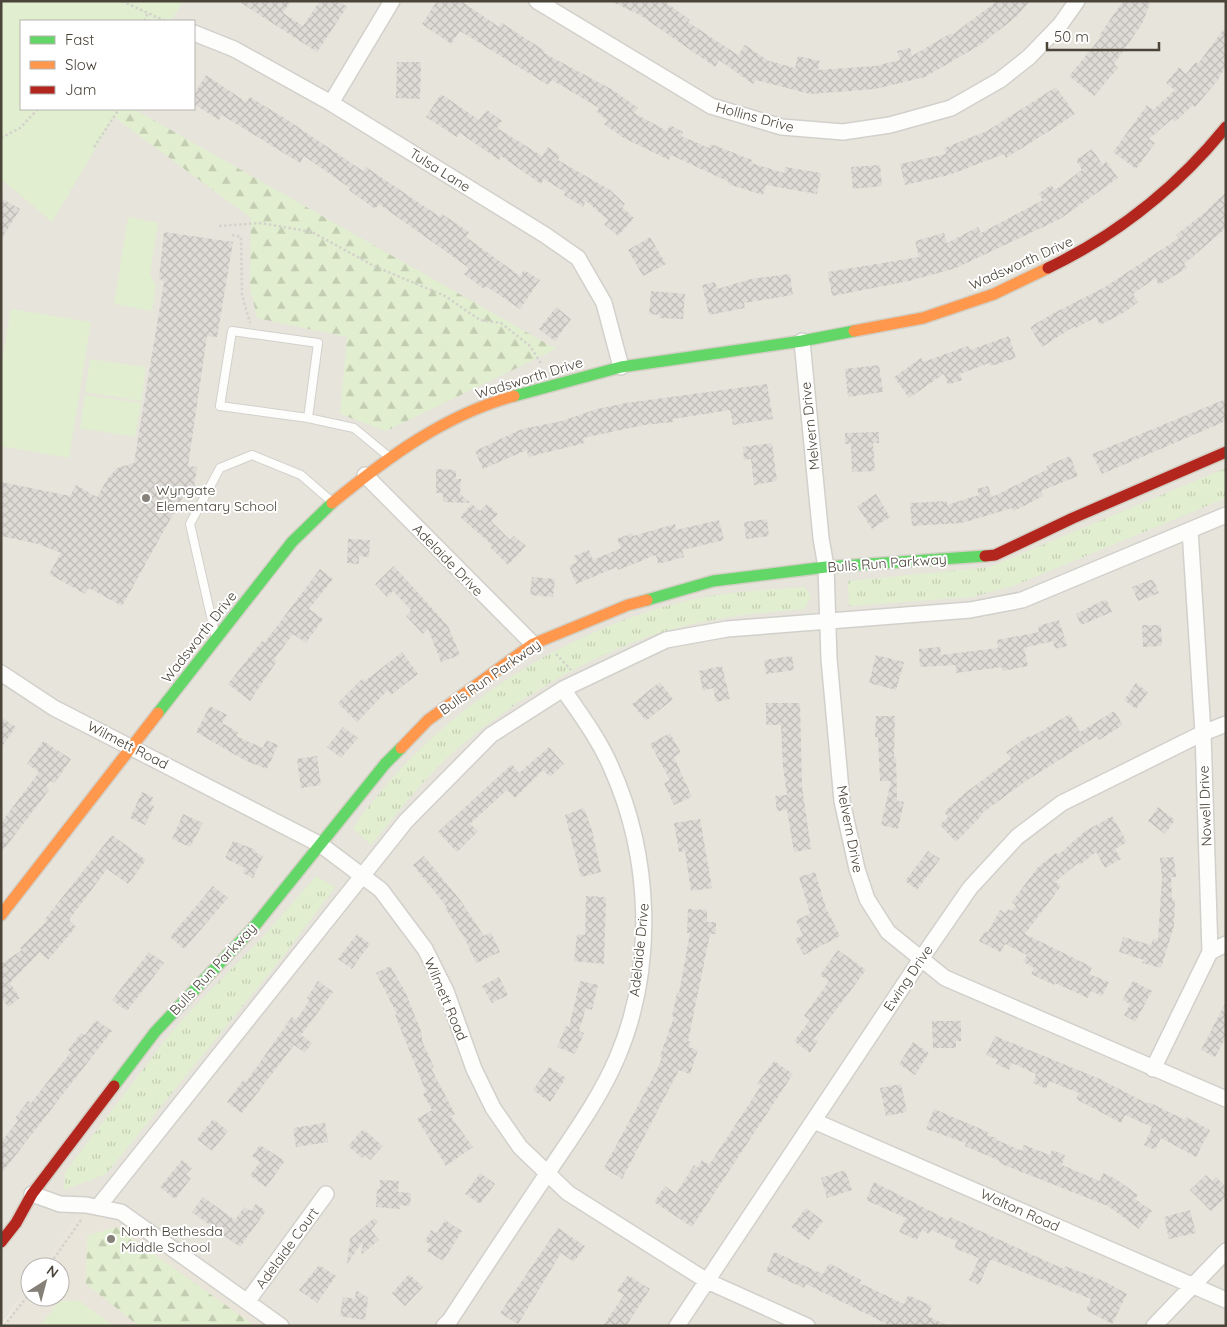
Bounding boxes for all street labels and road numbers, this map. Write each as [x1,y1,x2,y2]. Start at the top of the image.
street label: Hollins Drive [714,98,796,136]
street label: Tulsa Lane [406,144,474,196]
street label: Wadsworth Drive [966,232,1076,294]
street label: Wadsworth Drive [473,353,585,403]
street label: Melvern Drive [796,381,824,471]
street label: Adelaide Drive [409,520,487,600]
street label: Bulls Run Parkway [827,550,947,576]
street label: Wadsworth Drive [158,587,240,686]
street label: Bulls Run Parkway [436,635,544,719]
street label: Wilmett Road [85,717,171,773]
street label: Nowell Drive [1195,765,1215,847]
street label: Melvern Drive [833,784,867,874]
street label: Adelaide Drive [625,902,653,998]
street label: Bulls Run Parkway [166,919,260,1019]
street label: Ewing Drive [879,941,937,1014]
street label: Wilmett Road [420,955,472,1043]
street label: Walton Road [978,1185,1062,1235]
street label: Adelaide Court [251,1204,323,1292]

